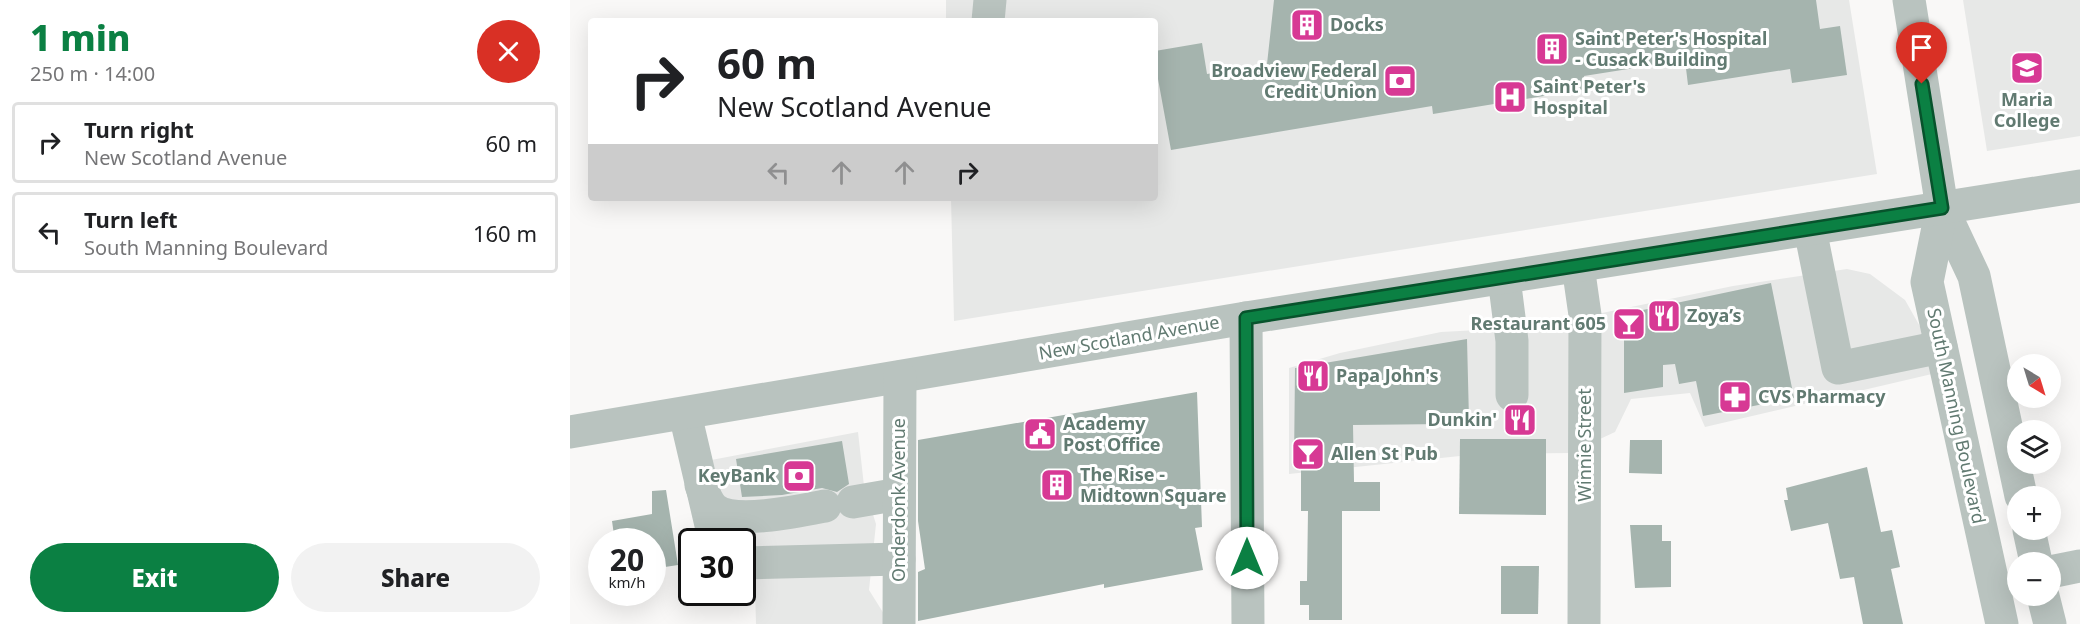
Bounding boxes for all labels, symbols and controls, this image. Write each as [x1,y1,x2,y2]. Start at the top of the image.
building icon: Docks [1289,7,1325,43]
place label: Docks [1330,12,1384,36]
text: 1 min [30,13,131,62]
button: close [477,20,540,83]
pin [1896,22,1947,84]
place label: Saint Peter's Hospital - Cusack Building [1575,26,1767,71]
building icon: Saint Peter's Hospital - Cusack Building [1534,31,1570,67]
icon: arrive [1905,31,1938,64]
text: 60 m [717,34,817,91]
icon: right [618,42,696,120]
school or university icon: Maria College [2009,50,2045,86]
place label: Broadview Federal Credit Union [1211,58,1377,103]
text: 250 m · 14:00 [30,60,155,87]
bank icon: Broadview Federal Credit Union [1382,63,1418,99]
place label: Saint Peter's Hospital [1533,74,1646,119]
hospital icon: Saint Peter's Hospital [1492,79,1528,115]
place label: Maria College [1994,87,2060,132]
text: New Scotland Avenue [717,88,992,125]
text: Turn right [84,114,194,144]
icon: right [33,126,66,159]
text: 60 m [486,128,537,158]
text: New Scotland Avenue [84,144,287,171]
icon: left [762,156,795,189]
icon: ahead [825,156,858,189]
icon: ahead [888,156,921,189]
icon: right [951,156,984,189]
text: Turn left [84,204,178,234]
icon: left [33,216,66,249]
text: 160 m [473,218,537,248]
text: South Manning Boulevard [84,234,328,261]
restaurant icon: Zoya’s [1646,298,1682,334]
place label: Zoya’s [1687,303,1742,327]
bar icon: Restaurant 605 [1611,306,1647,342]
street label: South Manning Boulevard [1922,306,1992,526]
street label: New Scotland Avenue [1037,309,1221,365]
place label: Restaurant 605 [1471,311,1606,335]
north arrow [2007,354,2061,408]
map controls [2007,354,2061,606]
restaurant icon: Papa John's [1295,358,1331,394]
place label: Papa John's [1336,363,1439,387]
pharmacy icon: CVS Pharmacy [1717,379,1753,415]
place label: CVS Pharmacy [1758,384,1886,408]
street label: Winnie Street [1572,388,1596,502]
restaurant icon: Dunkin' [1502,402,1538,438]
place label: Dunkin' [1428,407,1497,431]
place label: Academy Post Office [1063,411,1161,456]
public building icon: Academy Post Office [1022,416,1058,452]
street label: Onderdonk Avenue [886,418,910,582]
button: layers [2007,420,2061,474]
bar icon: Allen St Pub [1290,436,1326,472]
place label: Allen St Pub [1331,441,1438,465]
bank icon: KeyBank [781,458,817,494]
place label: The Rise - Midtown Square [1080,462,1226,507]
place label: KeyBank [698,463,777,487]
building icon: The Rise - Midtown Square [1039,467,1075,503]
button: + [2007,486,2061,540]
position arrow [1215,526,1279,590]
speed limit sign: 30 [678,528,756,606]
text: 20 [610,539,644,580]
button: Exit [30,543,279,612]
button: Share [291,543,540,612]
button: − [2007,552,2061,606]
text: km/h [609,572,645,592]

